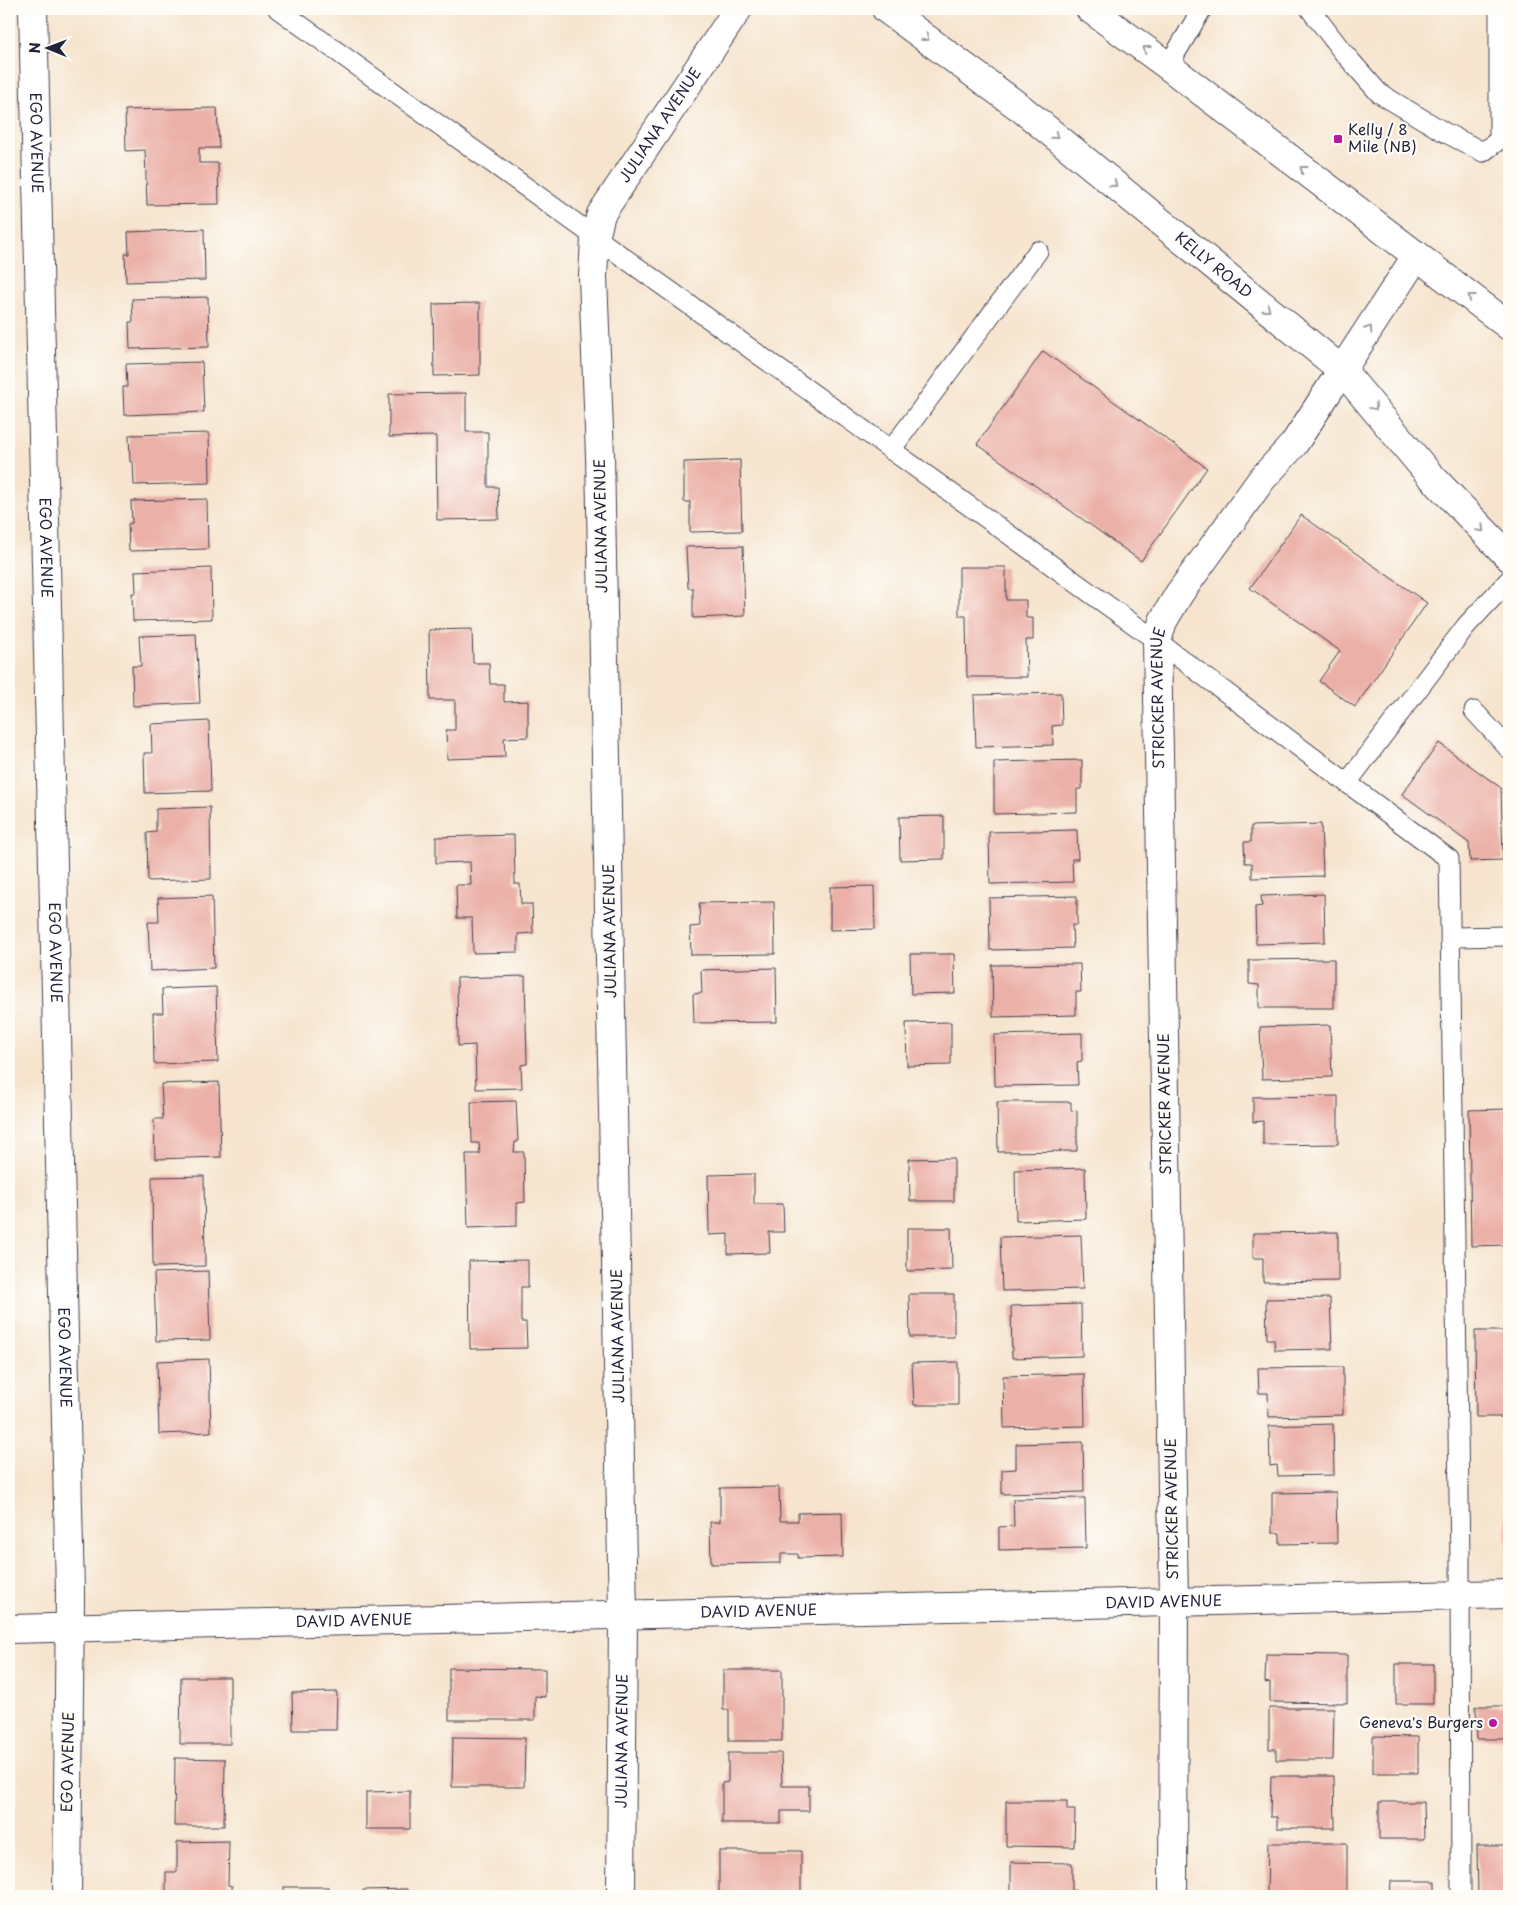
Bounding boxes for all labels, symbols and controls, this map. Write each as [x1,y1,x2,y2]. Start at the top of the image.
north arrow [22,22,72,72]
one-way arrow [920,32,930,41]
text: N [24,42,45,53]
one-way arrow [1143,47,1152,55]
street label: JULIANA AVENUE [612,62,706,187]
street label: EGO AVENUE [25,92,50,193]
place label: Kelly / 8 Mile (NB) [1348,117,1417,157]
one-way arrow [1049,131,1058,139]
marker: Kelly / 8 Mile (NB) [1332,133,1344,145]
one-way arrow [1299,166,1309,175]
one-way arrow [1108,179,1117,187]
street label: KELLY ROAD [1171,225,1258,303]
one-way arrow [1468,294,1477,302]
one-way arrow [1261,303,1270,311]
one-way arrow [1363,325,1372,335]
one-way arrow [1368,401,1376,410]
street label: JULIANA AVENUE [587,459,612,593]
street label: EGO AVENUE [34,497,60,598]
one-way arrow [1475,523,1484,532]
street label: STRICKER AVENUE [1144,624,1171,769]
street label: JULIANA AVENUE [596,864,621,998]
street label: EGO AVENUE [44,902,69,1003]
street label: STRICKER AVENUE [1151,1033,1176,1175]
street label: JULIANA AVENUE [604,1269,629,1403]
street label: EGO AVENUE [53,1307,79,1408]
street label: STRICKER AVENUE [1158,1438,1183,1580]
street label: DAVID AVENUE [1105,1588,1222,1613]
street label: DAVID AVENUE [700,1597,817,1623]
street label: DAVID AVENUE [295,1607,412,1632]
street label: JULIANA AVENUE [609,1674,633,1808]
place label: Geneva's Burgers [1359,1710,1483,1733]
street label: EGO AVENUE [54,1712,79,1812]
marker: Geneva's Burgers [1487,1717,1499,1729]

